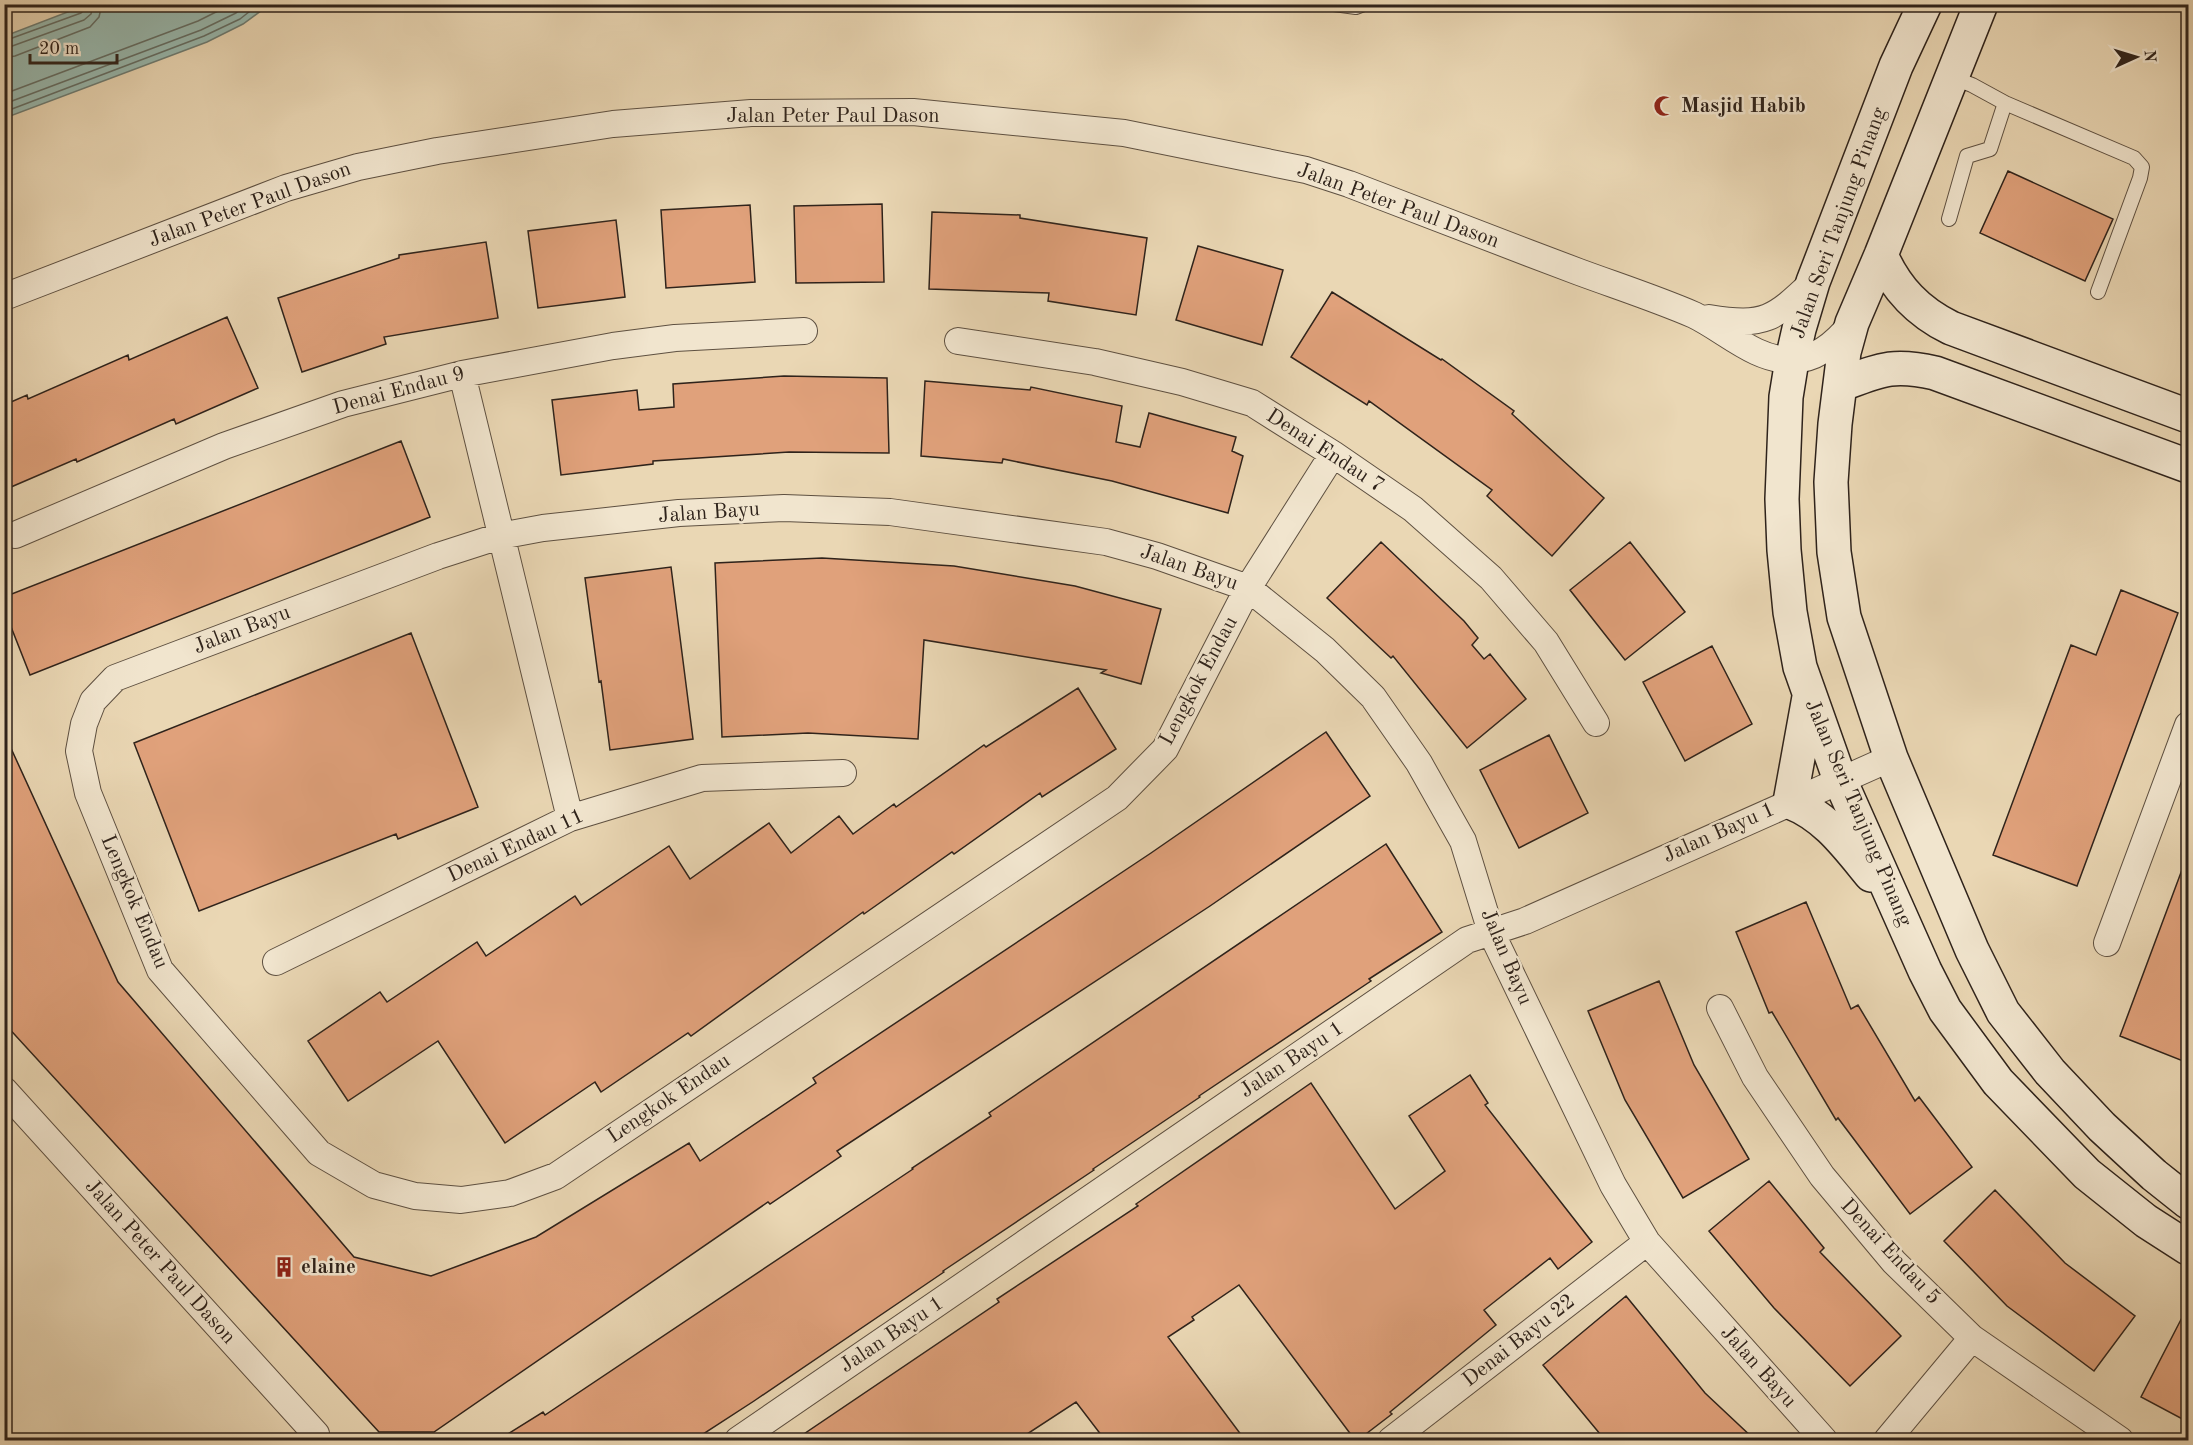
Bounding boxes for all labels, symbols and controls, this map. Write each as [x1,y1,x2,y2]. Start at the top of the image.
scale bar [30,27,117,65]
north arrow [2106,27,2166,87]
text: 20 m [39,40,79,58]
text: N [2141,49,2157,64]
mosque icon: Masjid Habib [1652,94,1676,118]
place label: Masjid Habib [1681,96,1806,117]
street label: Jalan Seri Tanjung Pinang [1787,104,1891,341]
street label: Jalan Peter Paul Dason [726,106,940,127]
street label: Jalan Peter Paul Dason [146,159,354,251]
street label: Jalan Peter Paul Dason [1294,160,1502,252]
street label: Denai Endau 9 [331,363,467,419]
street label: Denai Endau 7 [1262,405,1388,497]
street label: Jalan Bayu [657,499,761,527]
street label: Jalan Bayu [1137,541,1241,595]
street label: Jalan Bayu [191,602,293,658]
street label: Lengkok Endau [1156,613,1242,749]
street label: Jalan Seri Tanjung Pinang [1801,696,1916,930]
street label: Jalan Bayu 1 [1660,799,1778,867]
street label: Denai Endau 11 [445,805,587,887]
street label: Lengkok Endau [96,832,172,972]
street label: Jalan Bayu [1476,906,1536,1008]
street label: Jalan Bayu 1 [1236,1018,1348,1102]
street label: Lengkok Endau [604,1050,734,1148]
street label: Jalan Peter Paul Dason [81,1176,239,1348]
street label: Denai Endau 5 [1836,1195,1944,1309]
building icon: elaine [272,1255,296,1279]
place label: elaine [301,1257,356,1278]
street label: Denai Bayu 22 [1459,1291,1579,1391]
street label: Jalan Bayu 1 [836,1293,948,1377]
street label: Jalan Bayu [1716,1322,1800,1412]

